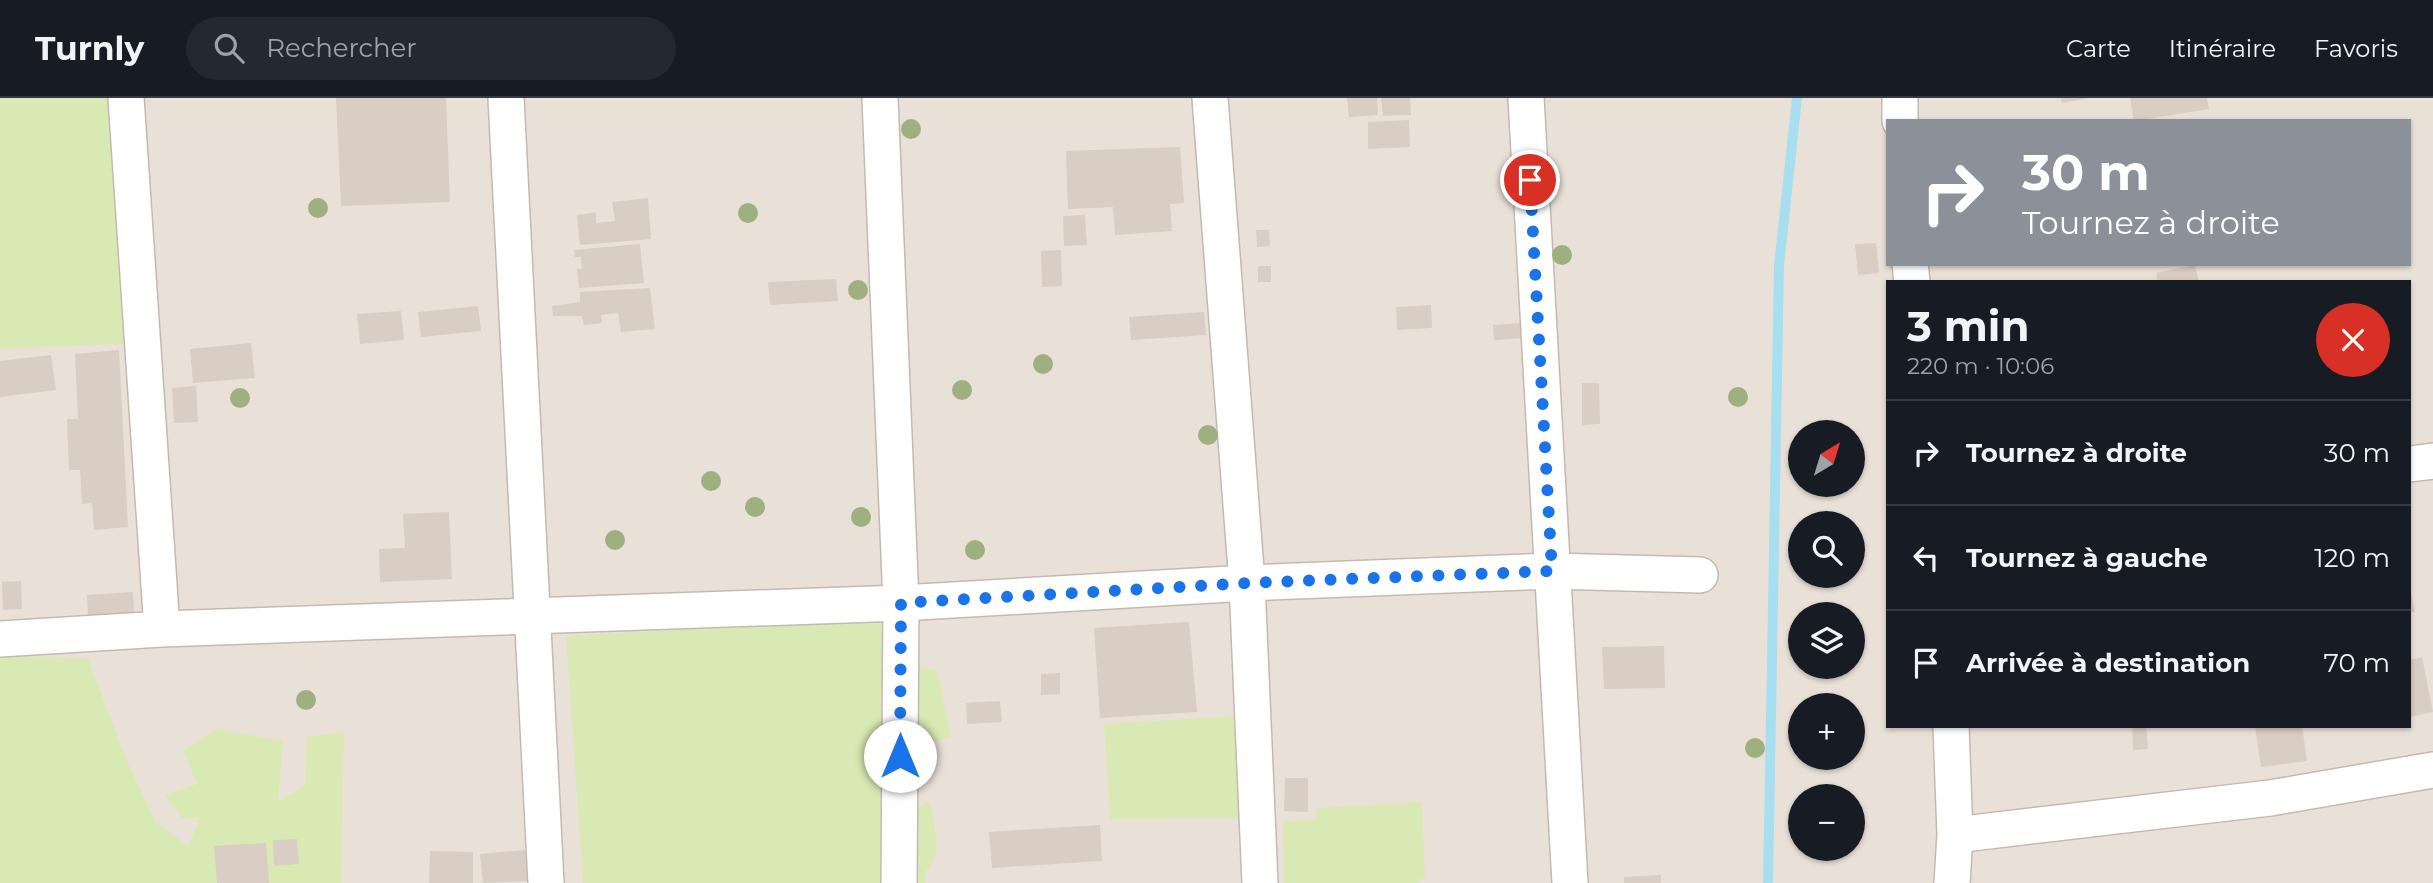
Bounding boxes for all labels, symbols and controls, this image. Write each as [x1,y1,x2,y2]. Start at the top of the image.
search box [186,17,676,80]
text: Turnly [35,28,144,68]
icon: search [210,29,248,67]
text: Rechercher [266,32,417,64]
text: Carte [2066,34,2131,63]
text: Itinéraire [2169,34,2276,63]
text: Favoris [2314,34,2398,63]
text: 30 m [2022,143,2150,202]
icon: right [1907,147,1998,238]
pin [1500,150,1560,210]
icon: arrive [1511,161,1549,199]
text: Tournez à droite [2022,203,2280,242]
text: 3 min [1907,300,2029,352]
button: close [2316,303,2390,377]
text: 220 m · 10:06 [1907,352,2054,380]
north arrow [1788,420,1866,497]
map controls [1788,420,1865,861]
icon: right [1907,434,1945,472]
text: Tournez à droite [1966,437,2187,469]
text: 30 m [2324,437,2390,469]
button: search [1788,511,1865,588]
icon: left [1907,539,1945,577]
text: Tournez à gauche [1966,542,2208,574]
text: 120 m [2314,542,2390,574]
button: layers [1788,602,1865,679]
icon: arrive [1907,644,1945,682]
text: Arrivée à destination [1966,647,2250,679]
text: 70 m [2324,647,2390,679]
button: + [1788,693,1865,770]
position arrow [863,719,937,793]
button: − [1788,784,1865,861]

